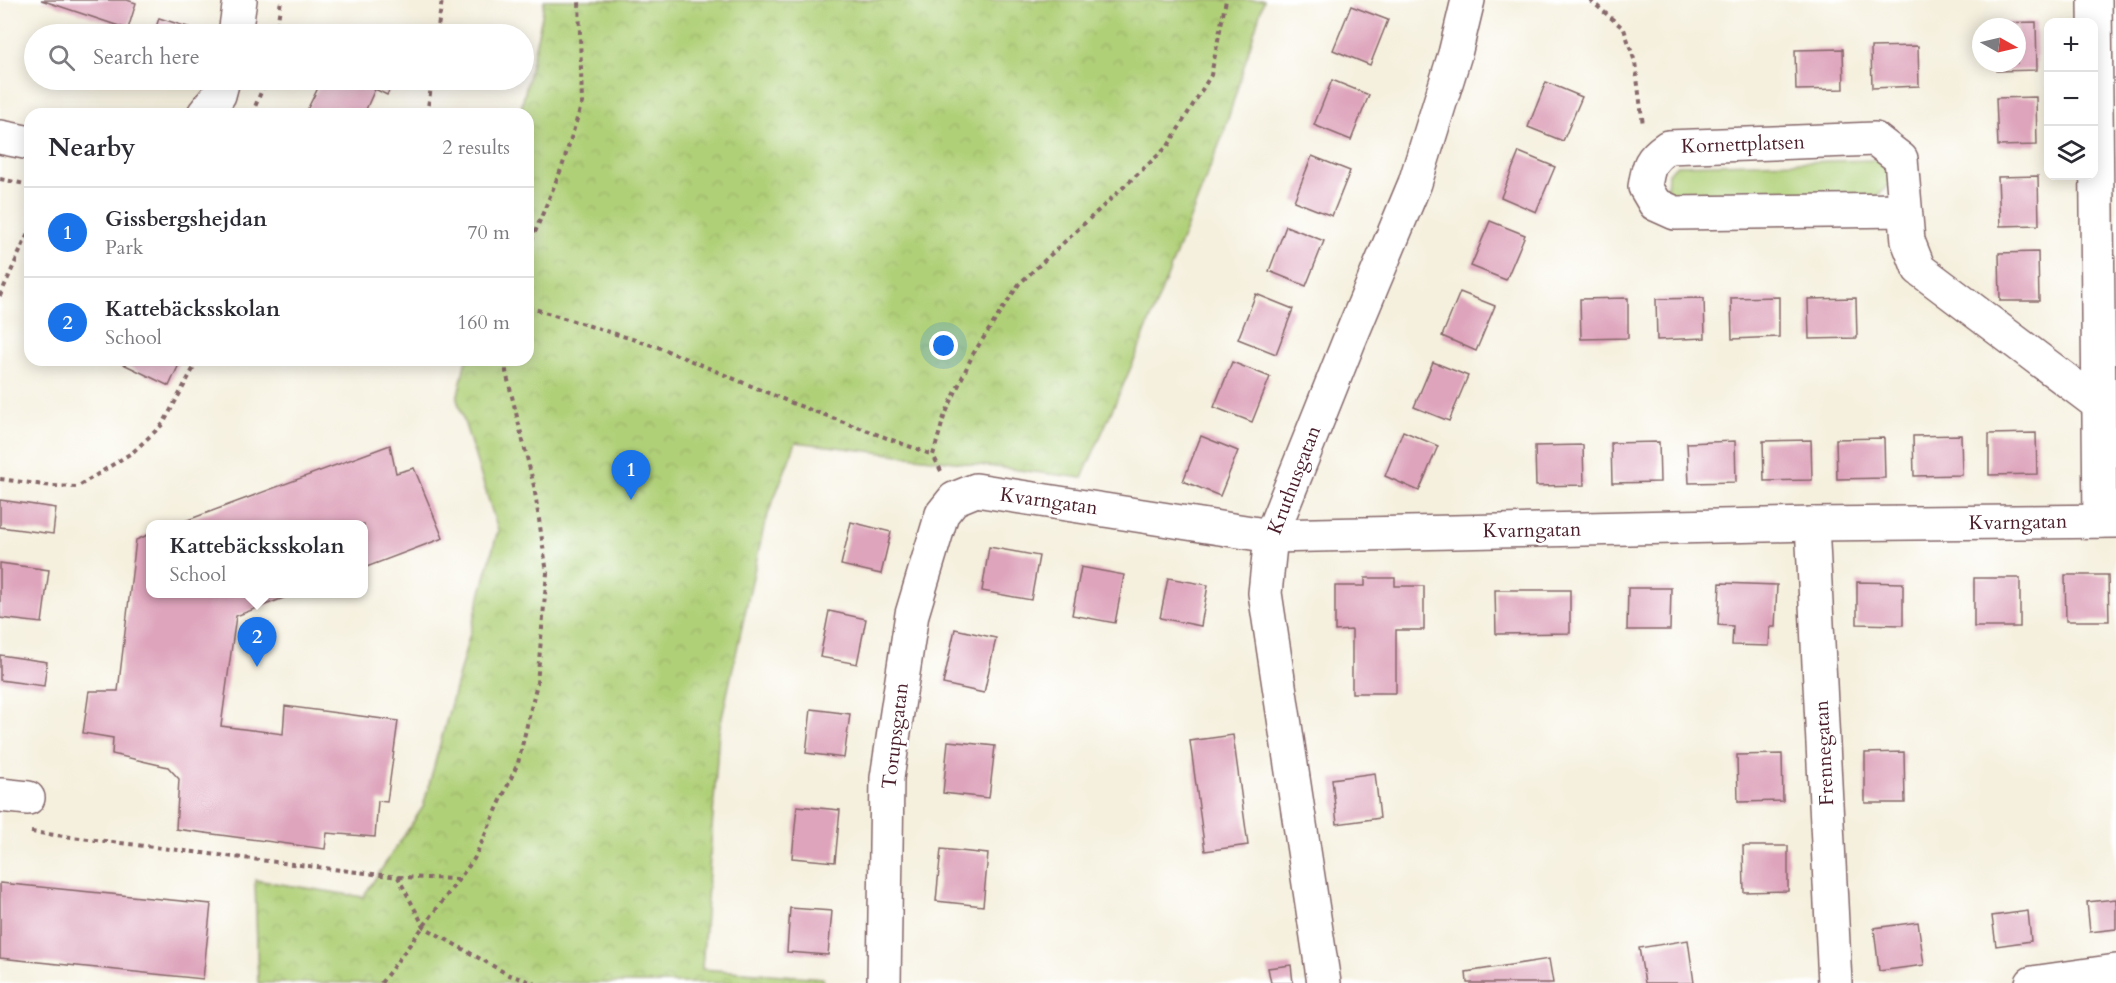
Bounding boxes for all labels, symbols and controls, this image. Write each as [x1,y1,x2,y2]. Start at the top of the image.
north arrow [1972,18,2026,72]
map controls [2044,18,2098,180]
button: + [2044,18,2098,72]
search box [24,24,534,90]
icon: search [45,41,78,74]
text: Search here [93,42,200,72]
button: − [2044,72,2098,126]
button: layers [2044,126,2098,180]
street label: Kornettplatsen [1681,128,1806,160]
text: Nearby [48,130,136,165]
text: 2 results [442,134,510,161]
text: Gissbergshejdan [105,204,267,234]
text: 1 [62,219,73,246]
text: 70 m [467,219,510,246]
text: Park [105,234,143,261]
text: Kattebäcksskolan [105,294,280,324]
text: 2 [62,309,73,336]
text: 160 m [457,309,510,336]
text: School [105,324,162,351]
your location [929,331,958,360]
street label: Kruthusgatan [1261,421,1327,538]
pin: 1 [612,450,650,500]
street label: Kvarngatan [998,481,1100,521]
street label: Kvarngatan [1969,508,2068,536]
street label: Kvarngatan [1483,516,1582,544]
popup [146,520,368,598]
text: Kattebäcksskolan [169,531,345,561]
text: School [169,561,226,588]
pin: 2 [238,618,276,667]
street label: Torupsgatan [875,680,915,791]
street label: Frennegatan [1808,699,1840,807]

